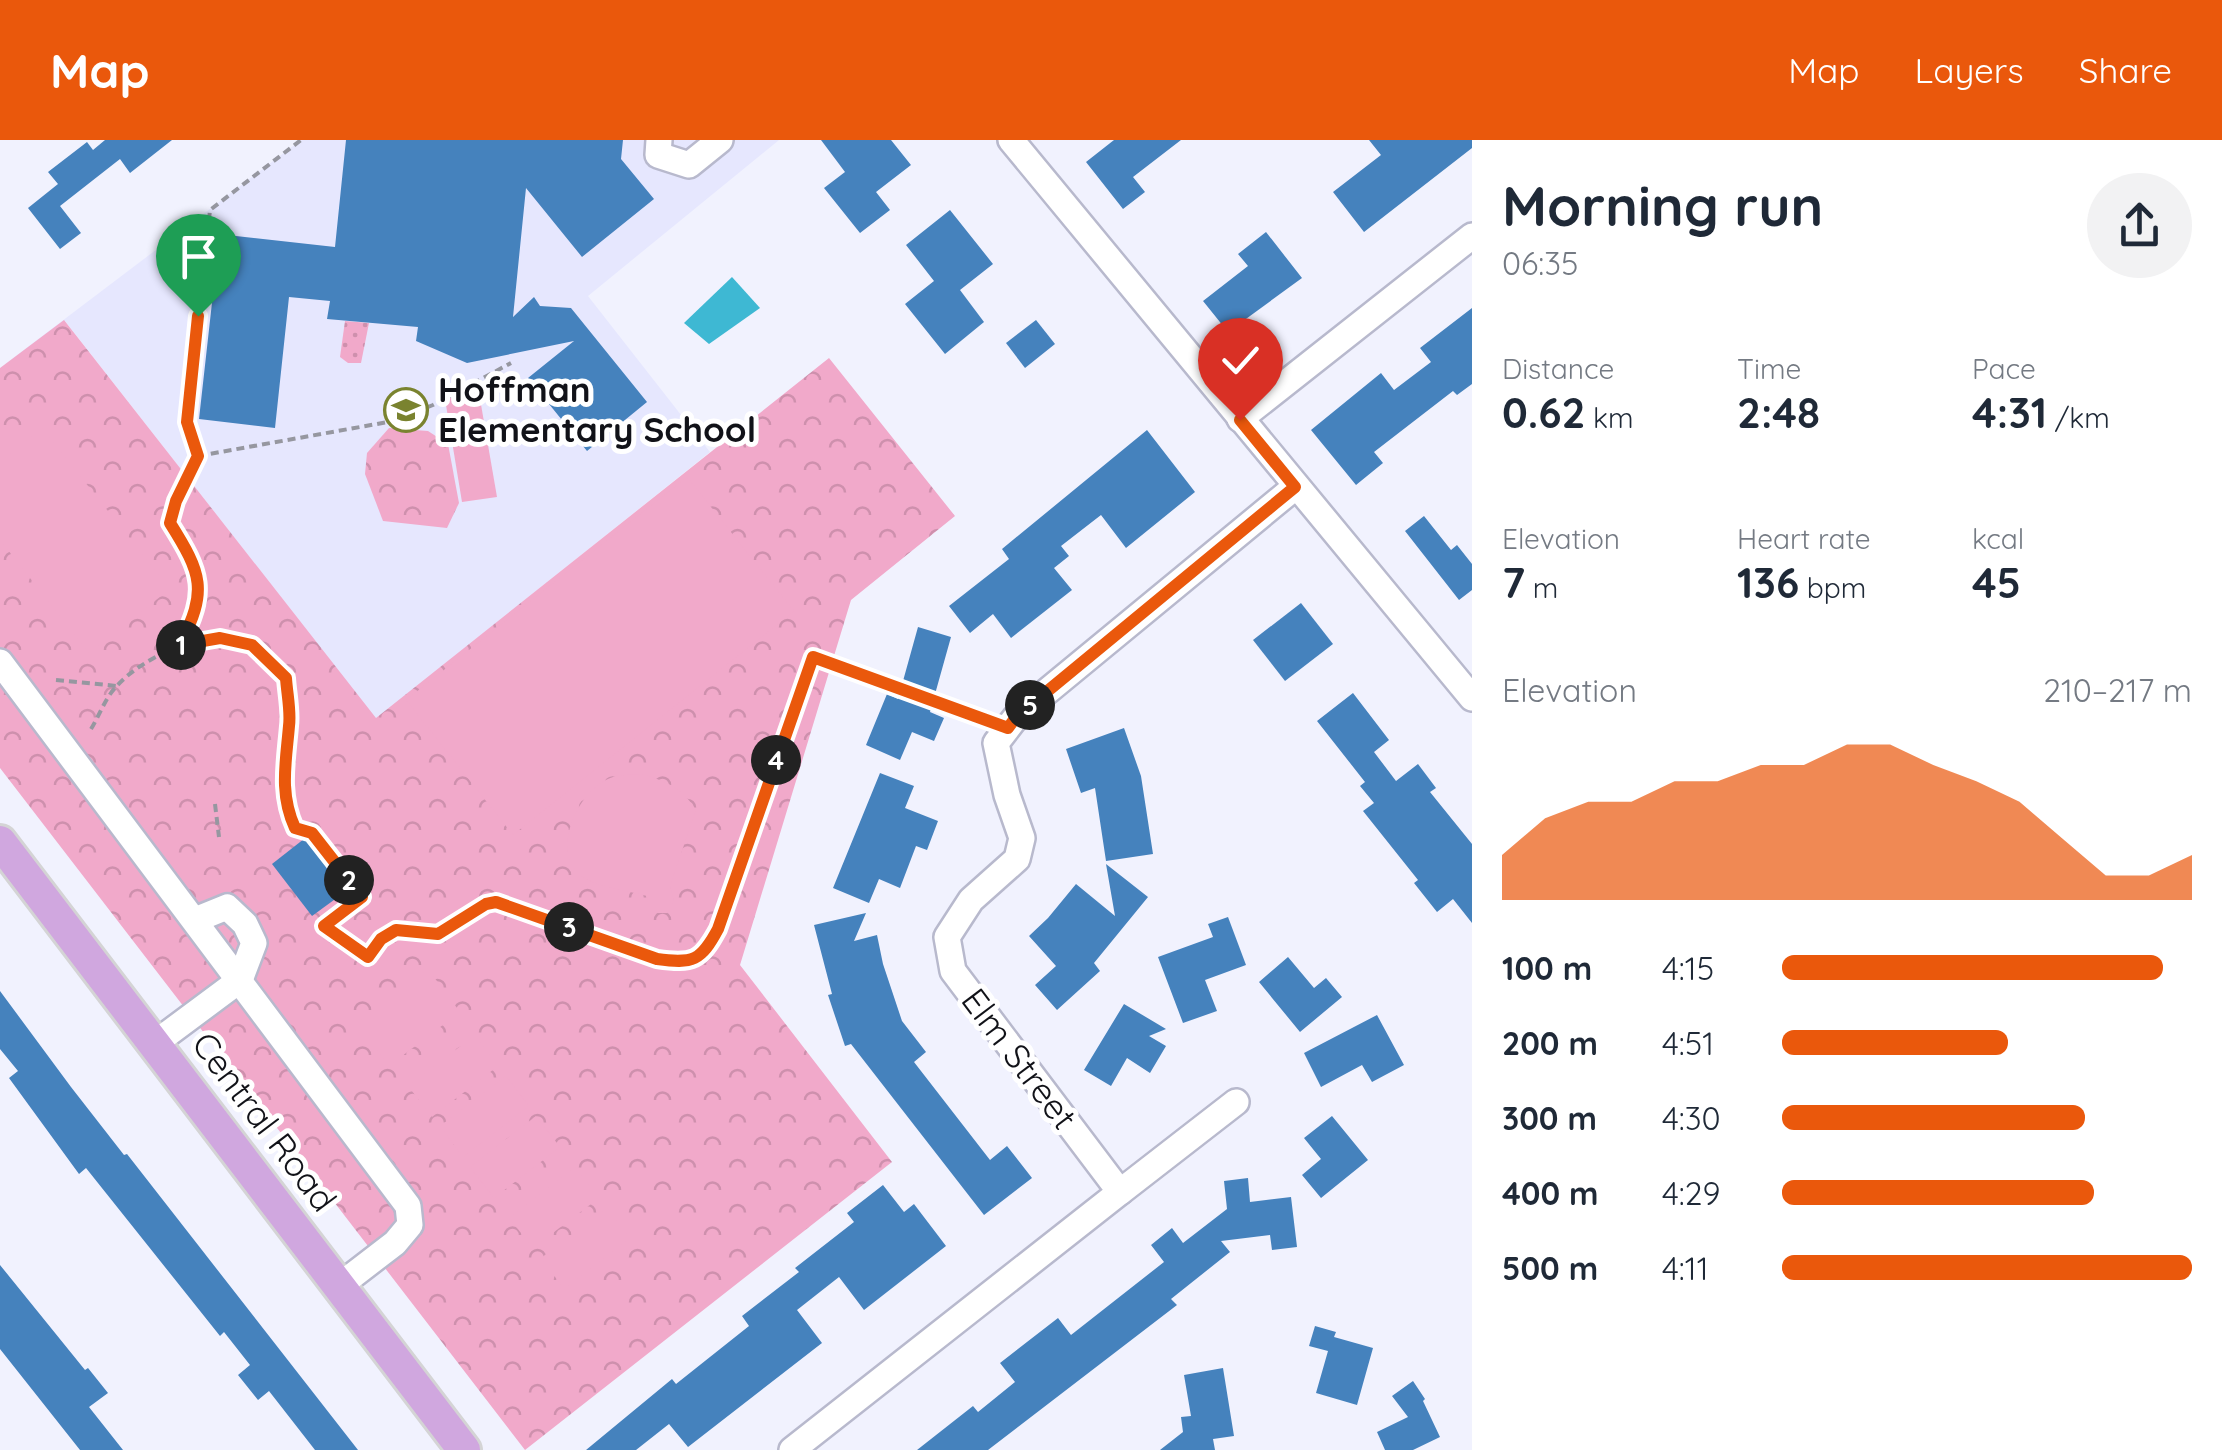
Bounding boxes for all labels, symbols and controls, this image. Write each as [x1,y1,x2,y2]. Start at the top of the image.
text: Map [50,40,150,100]
text: Map [1788,48,1860,92]
text: Layers [1915,48,2024,92]
text: Share [2079,48,2172,92]
text: Morning run [1502,171,1823,240]
button: share [2087,173,2192,278]
pin [156,214,241,317]
icon: arrive [171,229,226,284]
text: 06:35 [1502,243,1578,283]
pin [1198,318,1283,421]
icon: check [1213,333,1268,388]
text: Distance [1502,351,1614,386]
text: Time [1737,351,1801,386]
text: Pace [1972,351,2036,386]
place label: Hoffman Elementary School [438,367,756,451]
text: 0.62 [1502,386,1585,439]
text: 2:48 [1737,386,1820,439]
text: 4:31 [1972,386,2047,439]
school or university icon: Hoffman Elementary School [383,387,429,433]
text: km [1585,400,1634,435]
text: /km [2047,400,2110,435]
text: Elevation [1502,521,1620,556]
text: Heart rate [1737,521,1871,556]
text: kcal [1972,521,2024,556]
text: 7 [1502,556,1525,609]
text: 136 [1737,556,1799,609]
text: 45 [1972,556,2021,609]
text: m [1525,570,1558,605]
text: bpm [1799,570,1866,605]
pin: 1 [156,620,206,670]
text: 1 [176,627,186,662]
text: Elevation [1502,670,1637,710]
text: 210–217 m [2043,670,2192,710]
pin: 5 [1005,680,1055,730]
text: 5 [1022,687,1038,722]
pin: 4 [751,735,801,785]
text: 4 [768,742,784,777]
pin: 2 [324,855,374,905]
text: 2 [341,862,357,897]
pin: 3 [544,902,594,952]
text: 3 [561,909,577,944]
text: 100 m [1502,948,1592,988]
text: 4:15 [1662,948,1714,988]
street label: Elm Street [953,979,1087,1138]
street label: Central Road [183,1023,347,1220]
text: 200 m [1502,1023,1598,1063]
text: 4:51 [1662,1023,1714,1063]
text: 300 m [1502,1098,1597,1138]
text: 4:30 [1662,1098,1721,1138]
text: 400 m [1502,1173,1599,1213]
text: 4:29 [1662,1173,1720,1213]
text: 500 m [1502,1248,1598,1288]
text: 4:11 [1662,1248,1709,1288]

